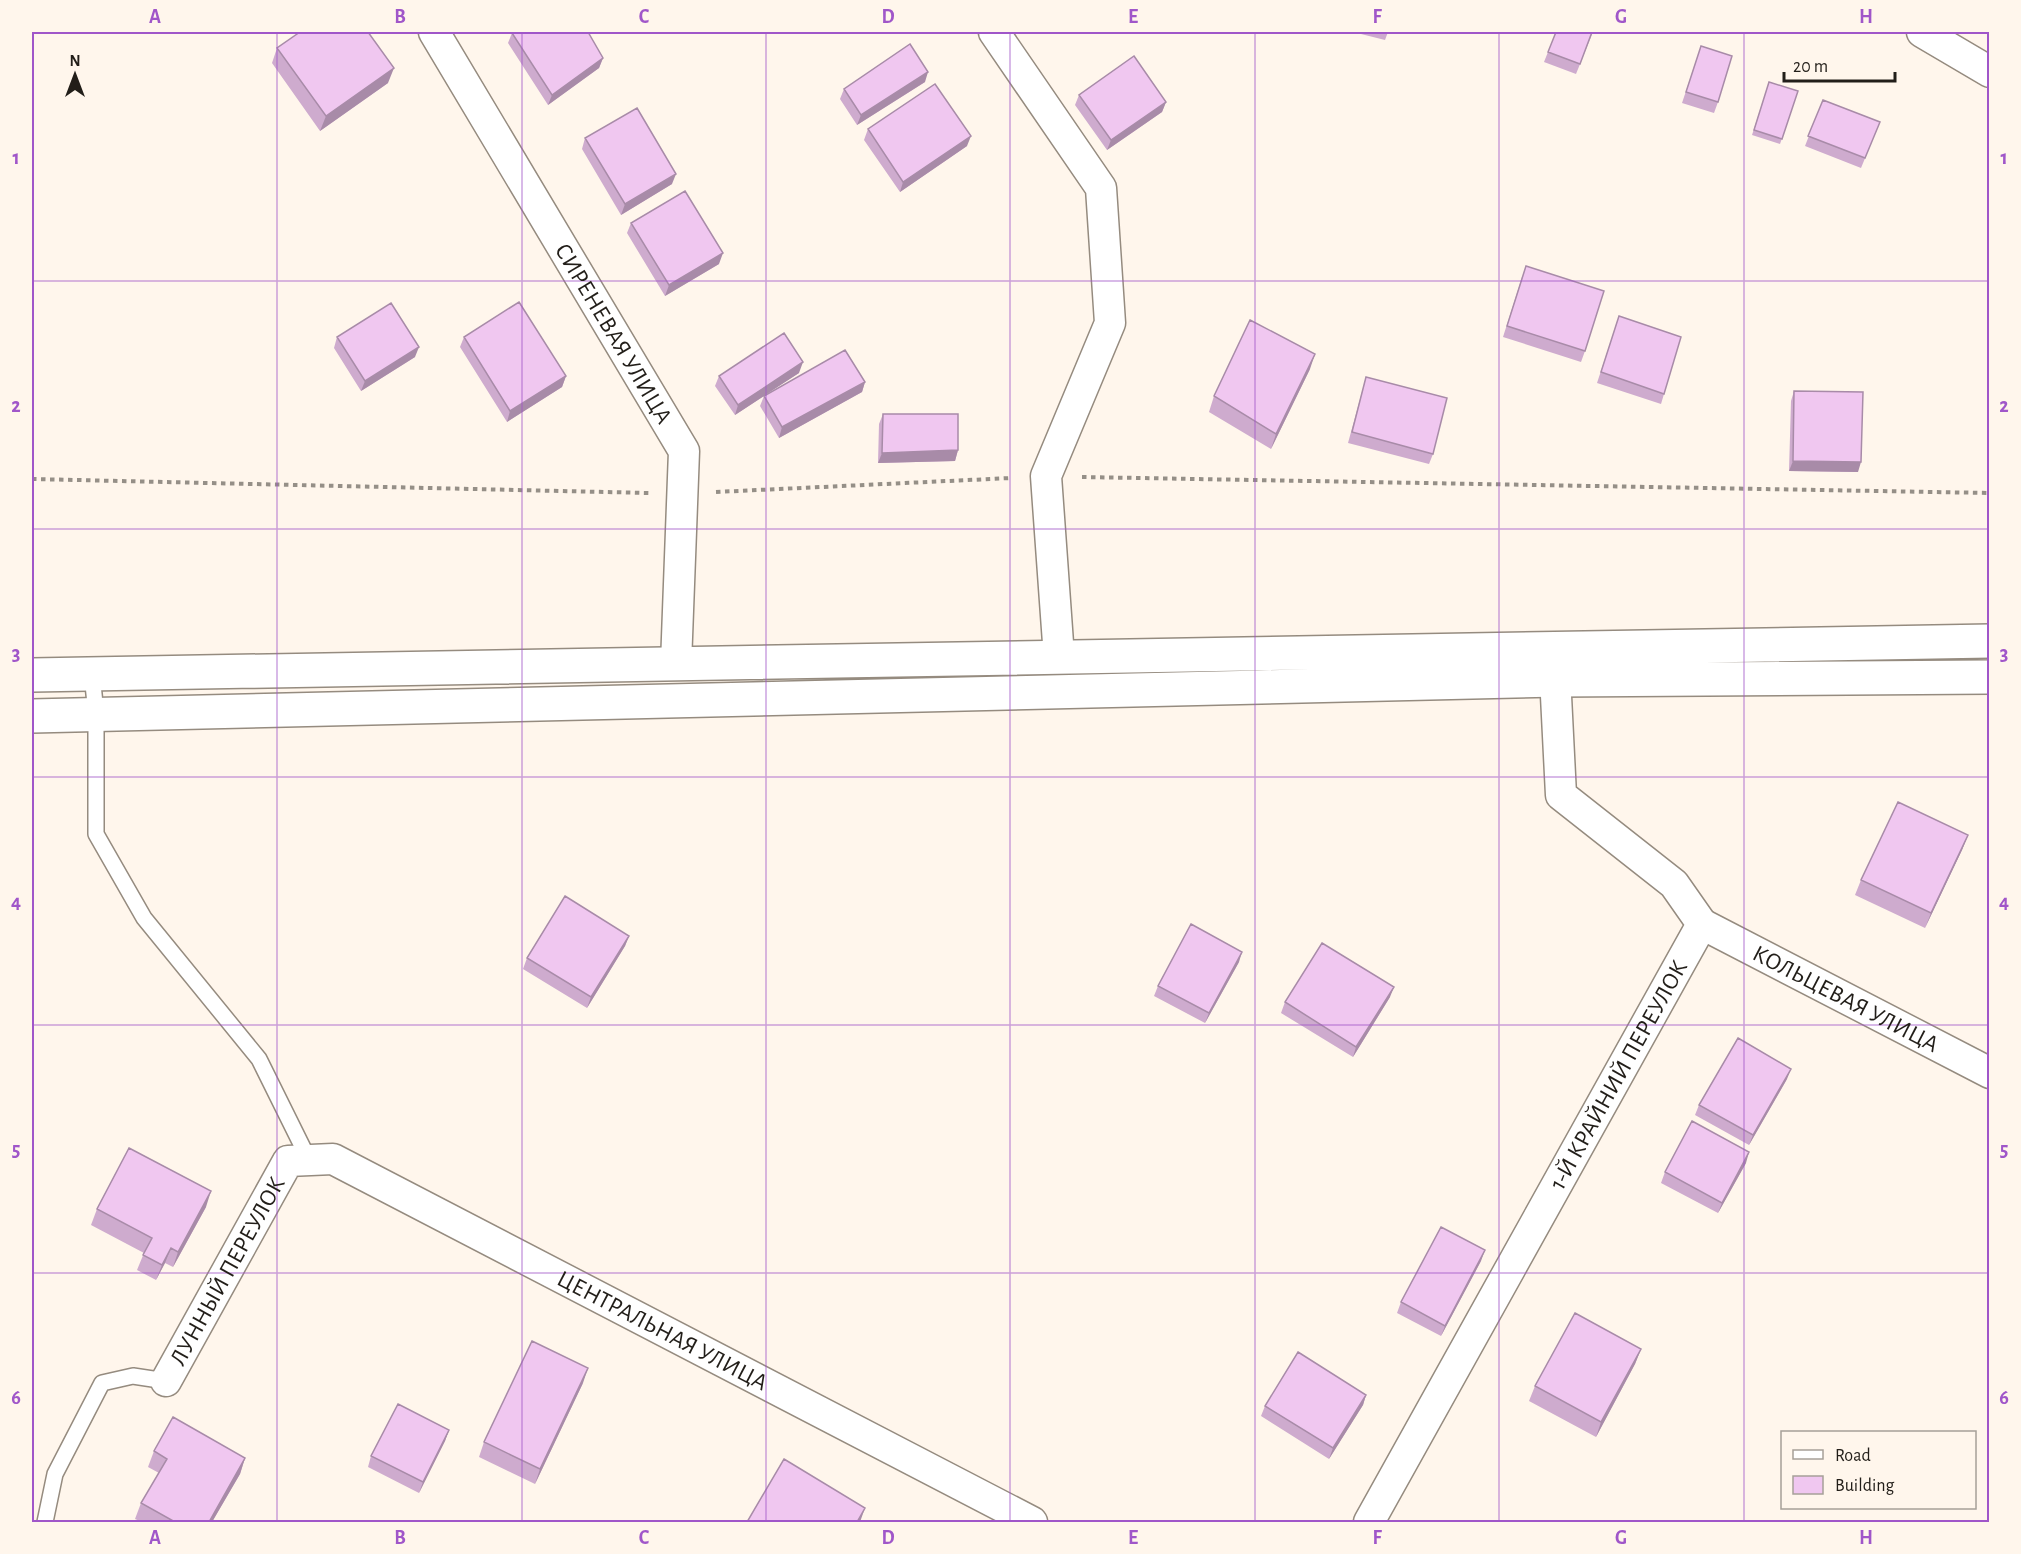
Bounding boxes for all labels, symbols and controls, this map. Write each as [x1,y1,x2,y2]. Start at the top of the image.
text: A [149,7,161,27]
text: B [394,7,406,27]
text: C [639,7,650,27]
text: D [881,7,895,27]
text: E [1128,7,1138,27]
text: F [1372,7,1382,27]
text: G [1615,7,1627,27]
text: H [1859,7,1873,27]
north arrow [45,45,105,105]
scale bar [1784,45,1895,83]
text: N [69,53,81,69]
text: 20 m [1793,58,1828,76]
text: 1 [12,148,20,168]
text: 1 [2000,148,2008,168]
street label: СИРЕНЕВАЯ УЛИЦА [550,240,676,428]
text: 2 [11,396,21,416]
text: 2 [1999,396,2009,416]
text: 3 [12,644,20,664]
text: 3 [2000,644,2008,664]
text: 4 [11,892,21,912]
text: 4 [1999,892,2009,912]
street label: КОЛЬЦЕВАЯ УЛИЦА [1749,941,1942,1057]
street label: 1-Й КРАЙНИЙ ПЕРЕУЛОК [1546,956,1692,1194]
text: 5 [12,1140,20,1160]
text: 5 [2000,1140,2008,1160]
street label: ЛУННЫЙ ПЕРЕУЛОК [166,1173,290,1370]
street label: ЦЕНТРАЛЬНАЯ УЛИЦА [553,1267,771,1396]
text: 6 [11,1388,21,1408]
text: 6 [1999,1388,2009,1408]
legend [1781,1431,1976,1509]
text: Road [1835,1447,1871,1465]
text: Building [1835,1477,1895,1495]
text: A [149,1528,161,1548]
text: B [394,1528,406,1548]
text: C [639,1528,650,1548]
text: D [881,1528,895,1548]
text: E [1128,1528,1138,1548]
text: F [1372,1528,1382,1548]
text: G [1615,1528,1627,1548]
text: H [1859,1528,1873,1548]

